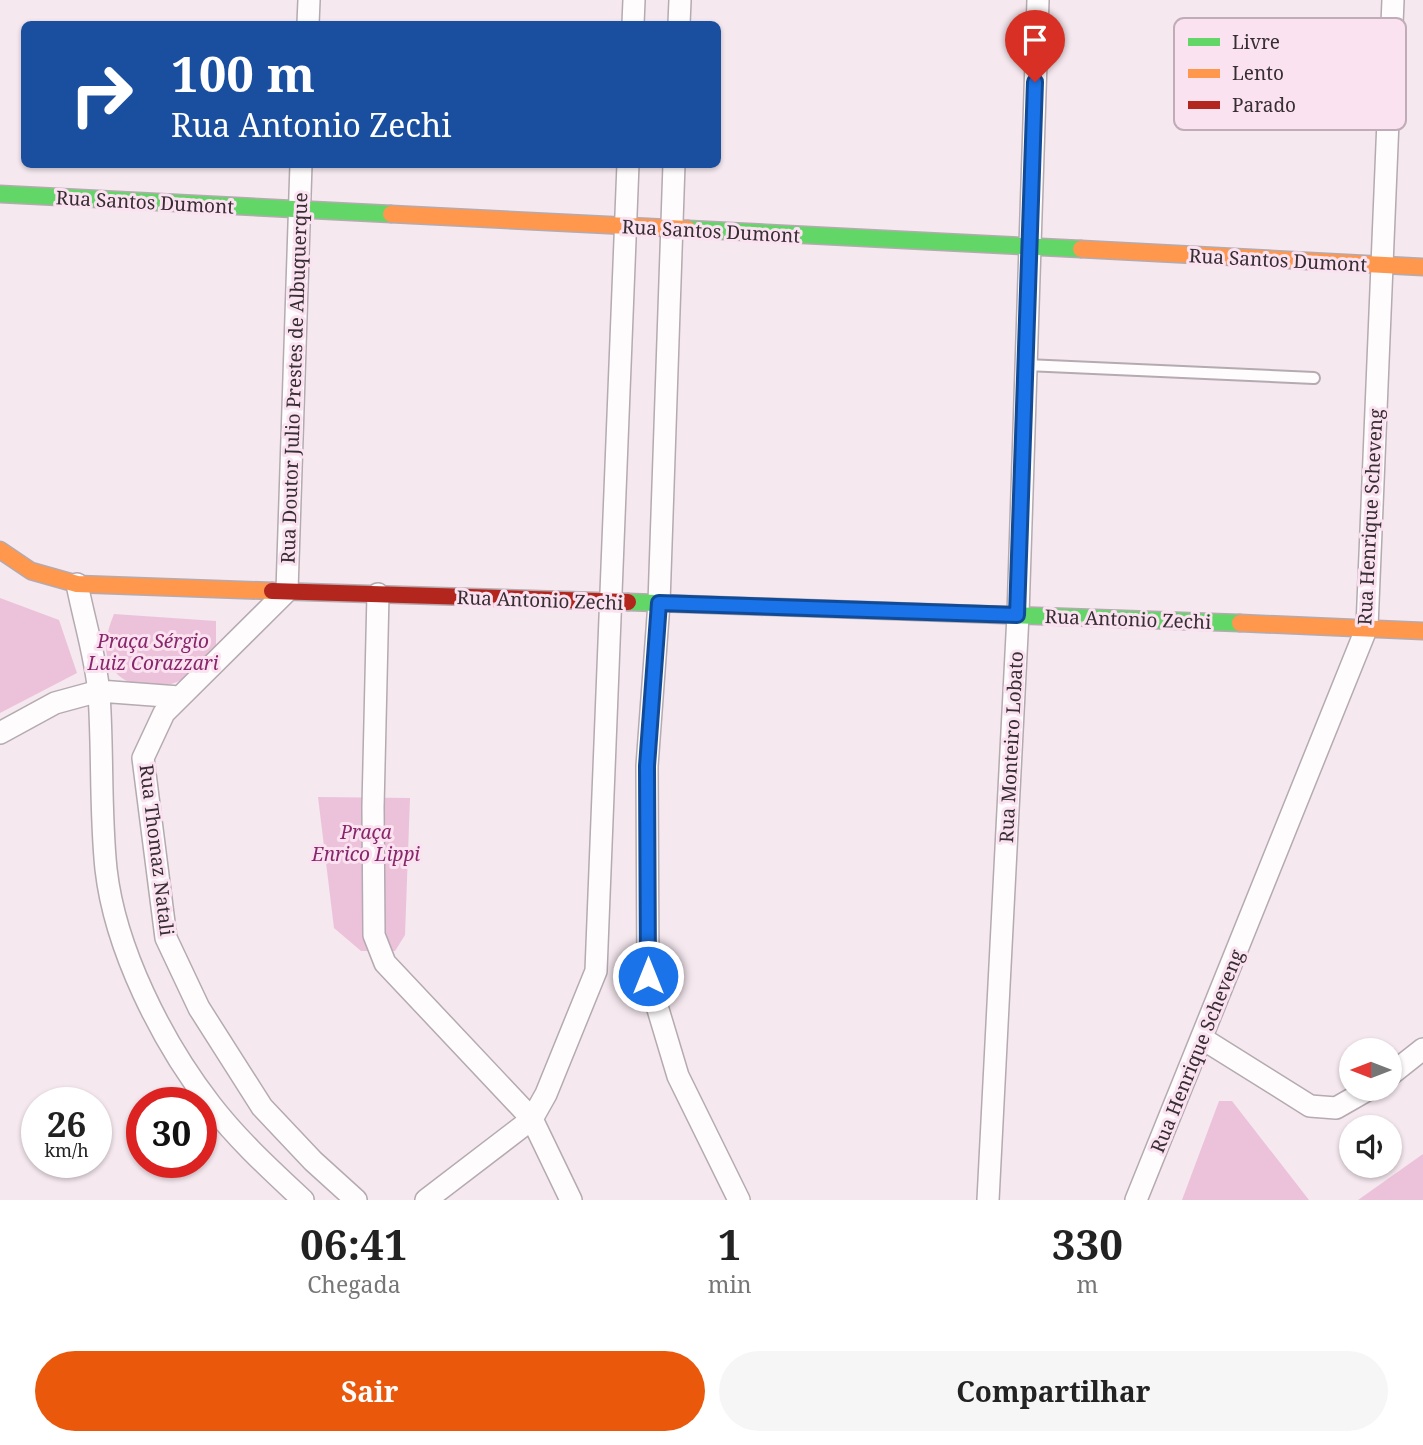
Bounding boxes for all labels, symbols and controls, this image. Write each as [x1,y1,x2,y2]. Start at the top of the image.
pin [1005,10,1065,82]
legend [1174,18,1406,130]
icon: arrive [1016,21,1054,59]
text: Livre [1232,29,1280,55]
text: 100 m [171,40,315,106]
icon: right [56,49,147,140]
text: Lento [1232,60,1284,86]
text: Parado [1232,92,1296,118]
text: Rua Antonio Zechi [171,103,452,146]
street label: Rua Santos Dumont [55,184,235,220]
street label: Rua Doutor Julio Prestes de Albuquerque [275,192,313,564]
street label: Rua Santos Dumont [621,213,801,249]
street label: Rua Santos Dumont [1188,242,1368,278]
street label: Rua Henrique Scheveng [1351,408,1389,626]
street label: Rua Antonio Zechi [456,584,624,616]
street label: Rua Antonio Zechi [1044,603,1212,635]
park label: Praça Sérgio Luiz Corazzari [86,628,219,676]
street label: Rua Monteiro Lobato [993,651,1029,843]
street label: Rua Thomaz Natali [134,763,180,937]
park label: Praça Enrico Lippi [311,819,420,867]
position arrow [611,939,685,1013]
street label: Rua Henrique Scheveng [1144,945,1250,1157]
north arrow [1339,1038,1402,1101]
map controls [1339,1038,1402,1178]
speed limit sign: 30 [126,1087,217,1178]
text: 26 [47,1100,86,1147]
button: sound [1339,1115,1402,1178]
text: km/h [44,1138,89,1162]
text: 06:41 [300,1215,408,1272]
text: 1 [718,1215,742,1272]
text: 330 [1052,1215,1123,1272]
text: Chegada [307,1268,401,1300]
text: min [708,1268,752,1300]
text: m [1076,1268,1098,1300]
button: Sair [35,1351,705,1431]
button: Compartilhar [719,1351,1388,1431]

